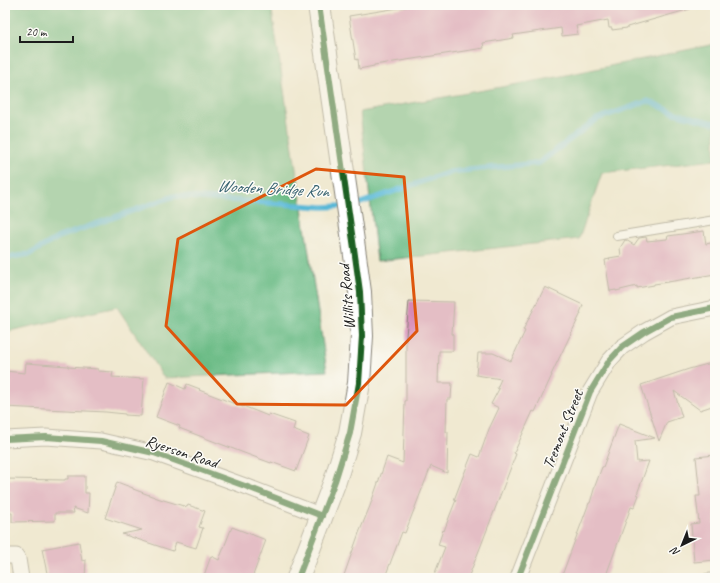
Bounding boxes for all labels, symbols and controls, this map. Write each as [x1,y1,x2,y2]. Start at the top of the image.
scale bar [20,18,73,44]
text: 20 m [26,24,48,40]
water label: Wooden Bridge Run [217,175,332,202]
street label: Willits Road [334,261,360,330]
street label: Tremont Street [538,385,588,472]
street label: Ryerson Road [143,431,223,474]
north arrow [662,525,702,565]
text: N [666,543,682,560]

